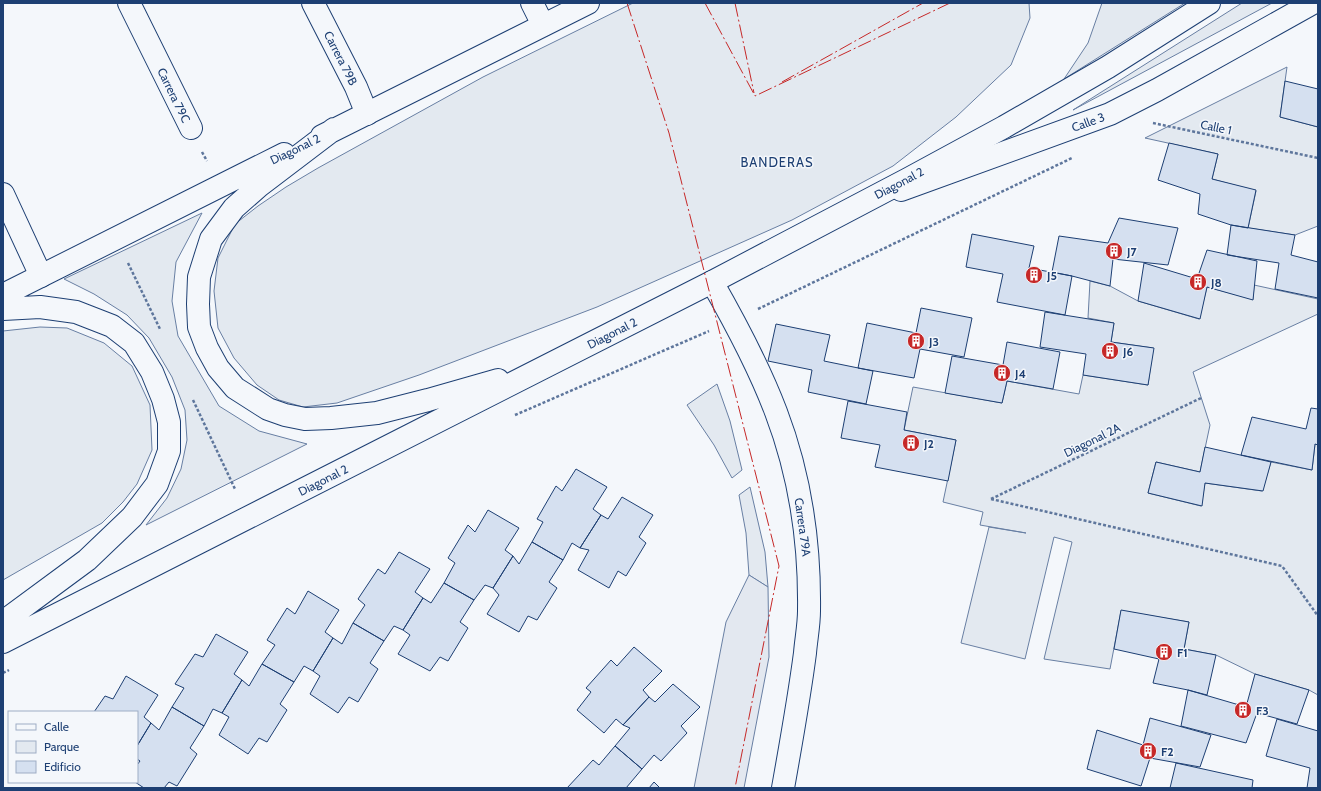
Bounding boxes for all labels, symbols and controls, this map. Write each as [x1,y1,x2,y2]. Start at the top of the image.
street label: Carrera 79B [321,28,361,88]
street label: Carrera 79C [154,65,194,125]
street label: Calle 3 [1069,109,1107,135]
street label: Calle 1 [1199,116,1233,138]
street label: Diagonal 2 [268,130,322,168]
district label: BANDERAS [740,154,814,170]
street label: Diagonal 2 [872,164,926,202]
building icon: J7 [1104,241,1124,261]
place label: J7 [1126,244,1137,259]
building icon: J5 [1024,265,1044,285]
place label: J5 [1046,268,1057,283]
building icon: J8 [1188,272,1208,292]
place label: J8 [1210,275,1222,290]
street label: Diagonal 2 [585,314,639,352]
building icon: J3 [906,331,926,351]
place label: J3 [928,334,939,349]
building icon: J6 [1100,341,1120,361]
place label: J6 [1122,344,1133,359]
building icon: J4 [992,363,1012,383]
place label: J4 [1014,366,1026,381]
street label: Diagonal 2A [1061,420,1123,460]
building icon: J2 [901,433,921,453]
place label: J2 [923,436,934,451]
street label: Diagonal 2 [296,461,350,499]
street label: Carrera 79A [791,497,815,558]
building icon: F1 [1154,642,1174,662]
place label: F1 [1177,645,1188,660]
building icon: F3 [1233,700,1253,720]
place label: F3 [1256,703,1269,718]
legend [8,711,138,783]
text: Calle [44,719,69,734]
text: Parque [44,739,79,754]
building icon: F2 [1138,741,1158,761]
place label: F2 [1161,744,1174,759]
text: Edificio [44,759,81,774]

